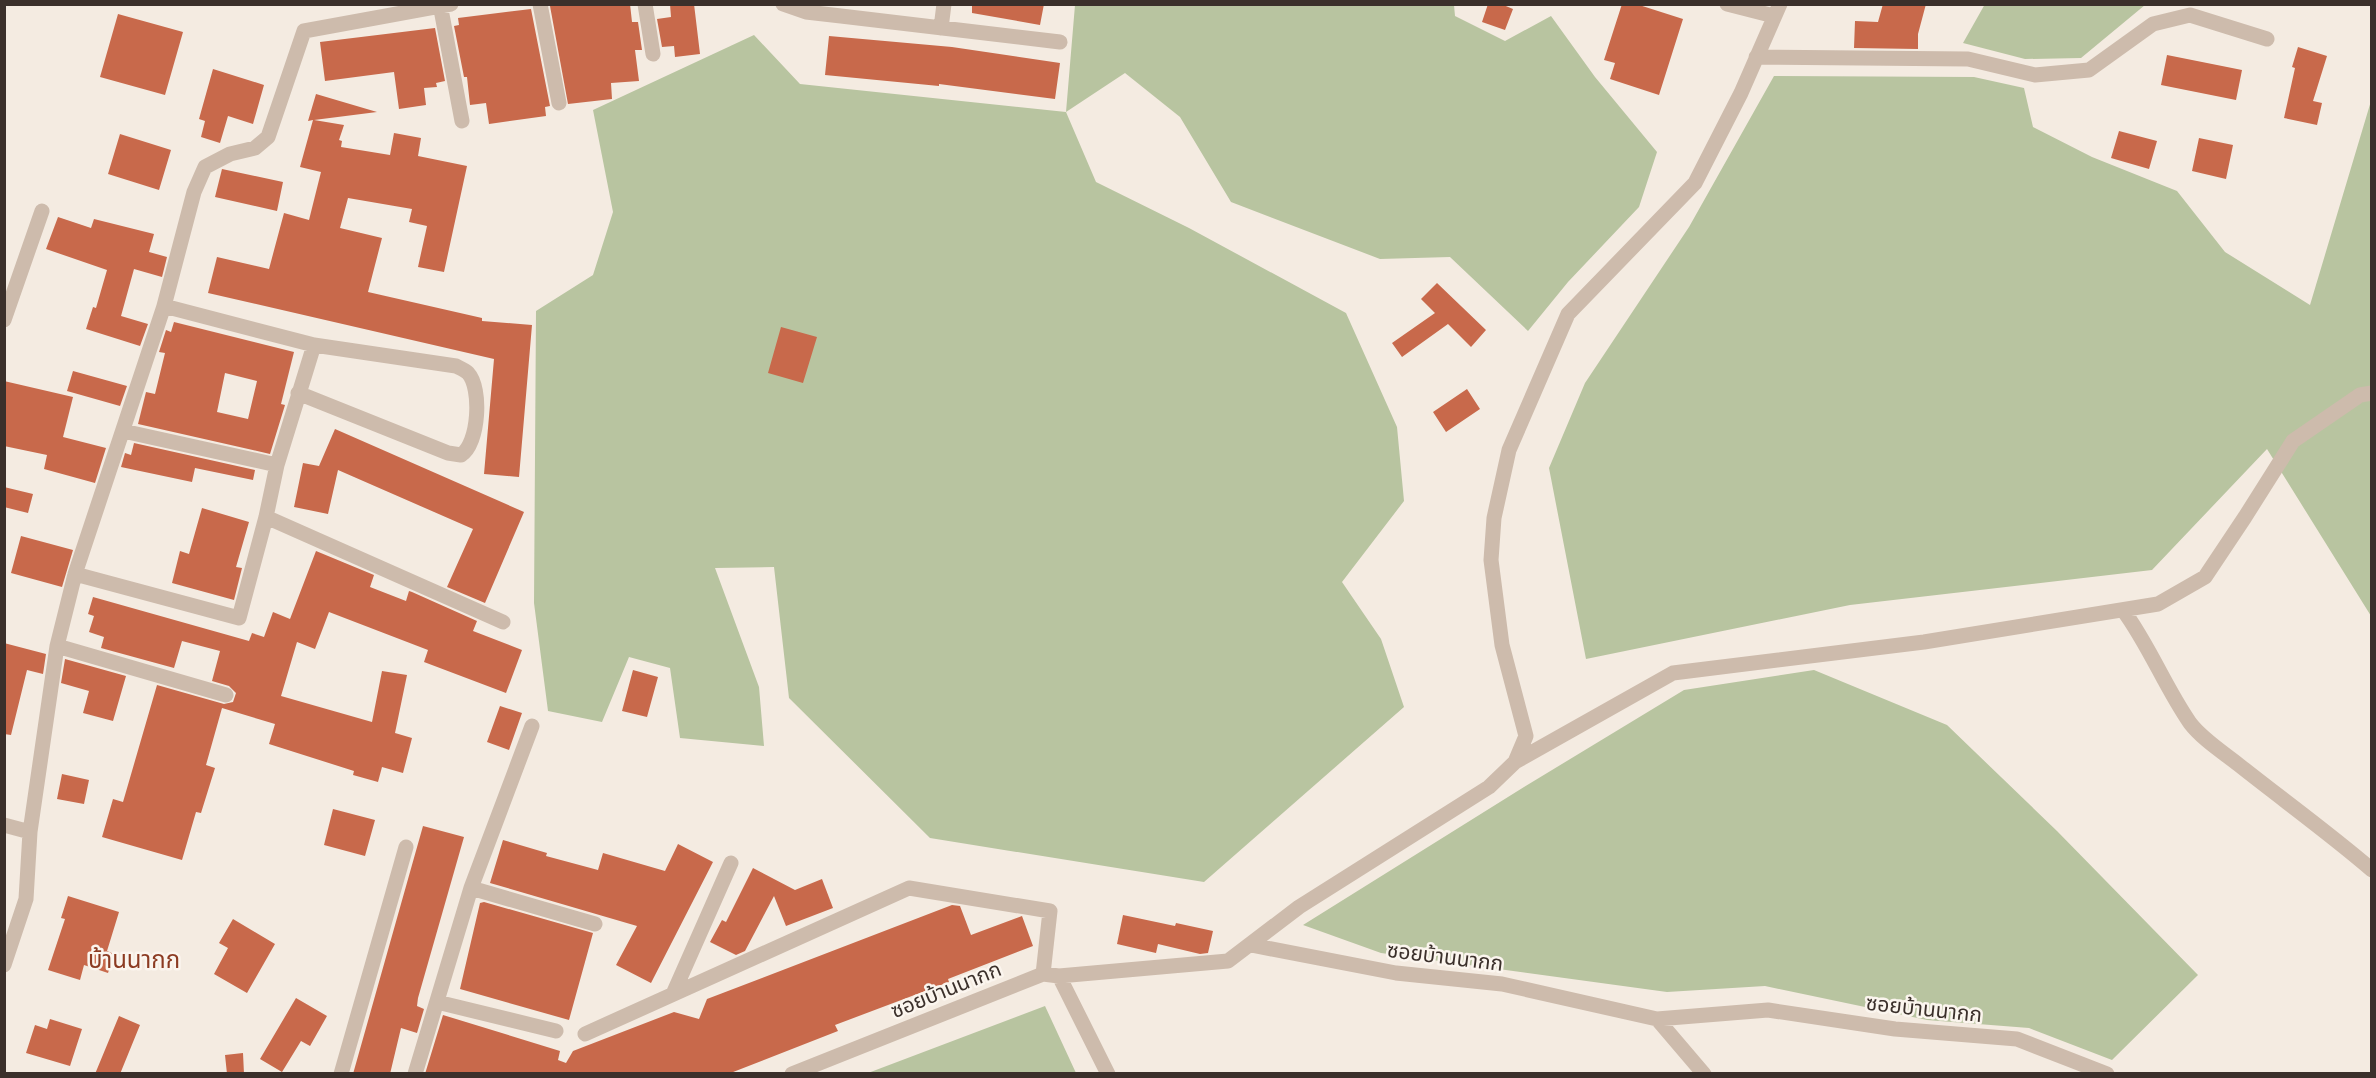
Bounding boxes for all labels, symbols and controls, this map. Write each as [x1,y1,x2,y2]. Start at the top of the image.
street label: ซอยบ้านนากก [1385,935,1505,978]
district label: บ้านนากก [88,943,180,976]
street label: ซอยบ้านนากก [886,954,1005,1025]
street label: ซอยบ้านนากก [1864,988,1984,1029]

